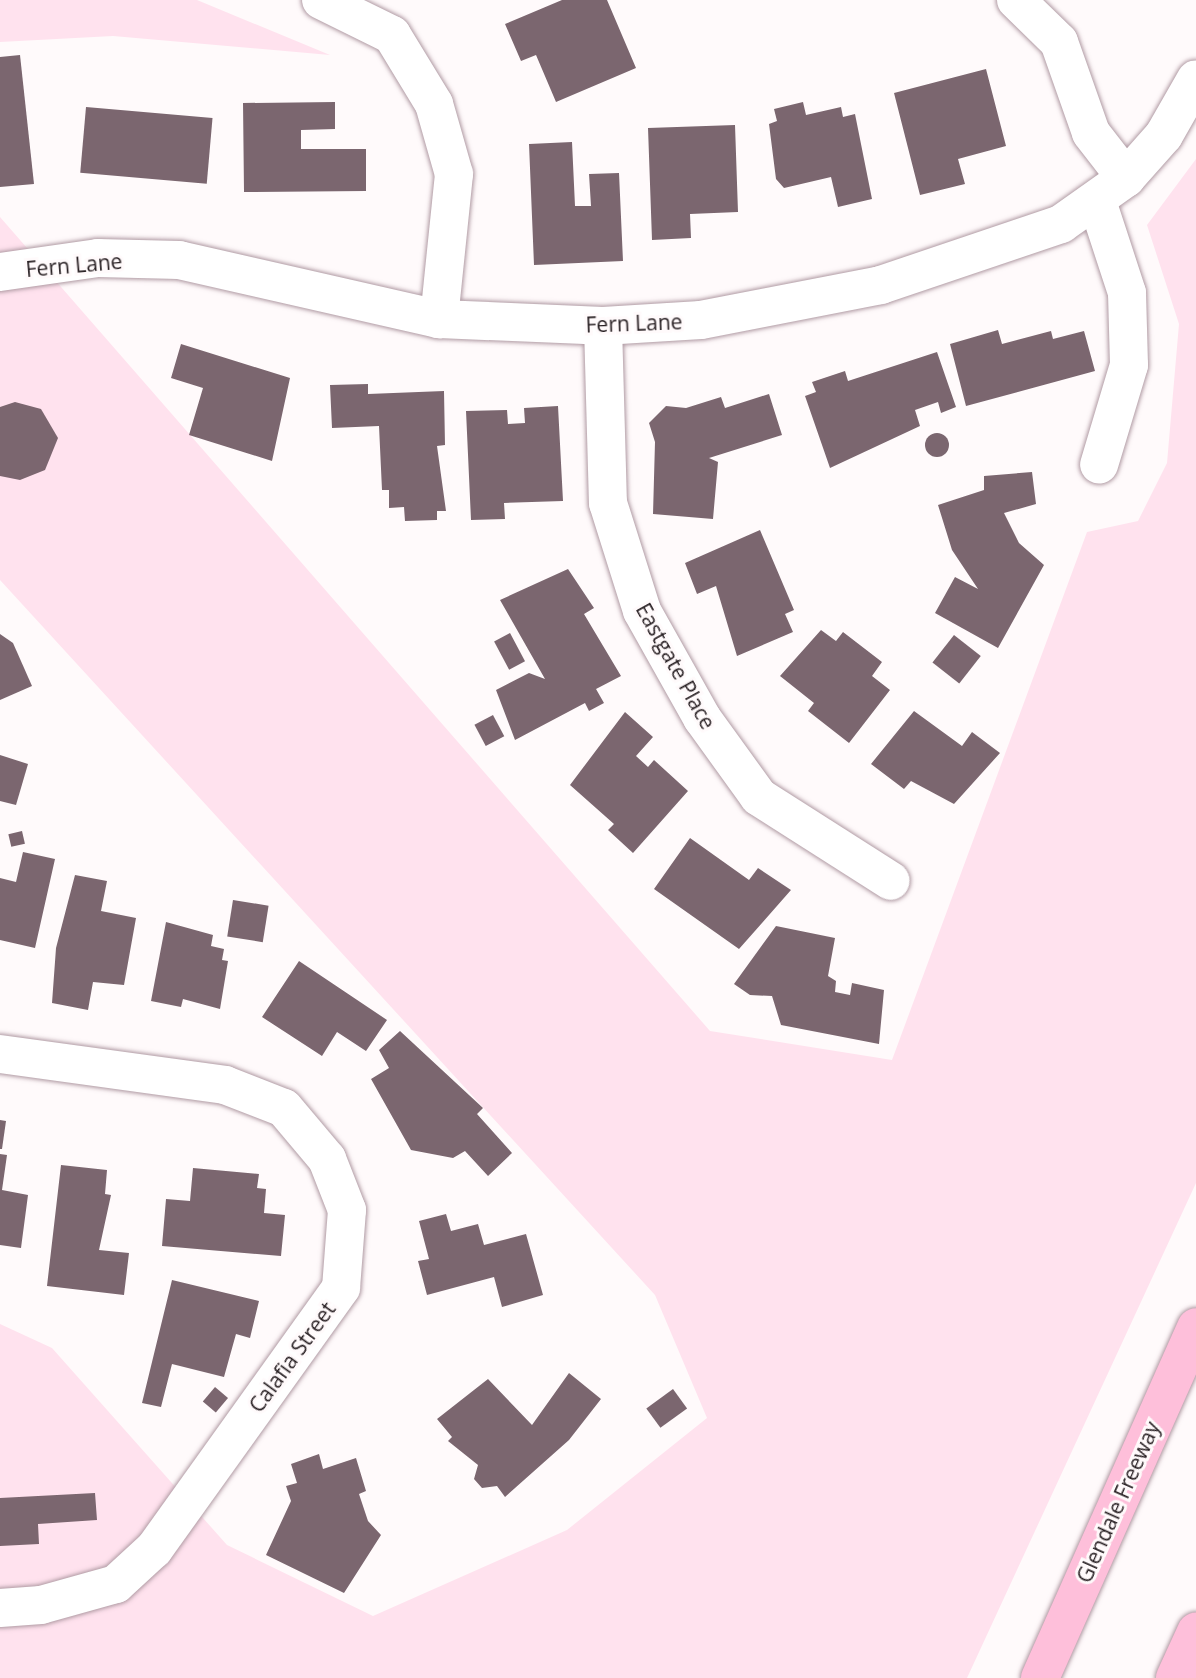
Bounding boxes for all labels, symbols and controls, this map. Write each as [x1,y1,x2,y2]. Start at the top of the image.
street label: Fern Lane [25,248,123,282]
street label: Fern Lane [585,309,683,337]
street label: Eastgate Place [631,599,721,733]
street label: Calafia Street [244,1297,340,1417]
street label: Glendale Freeway [1071,1418,1165,1586]

